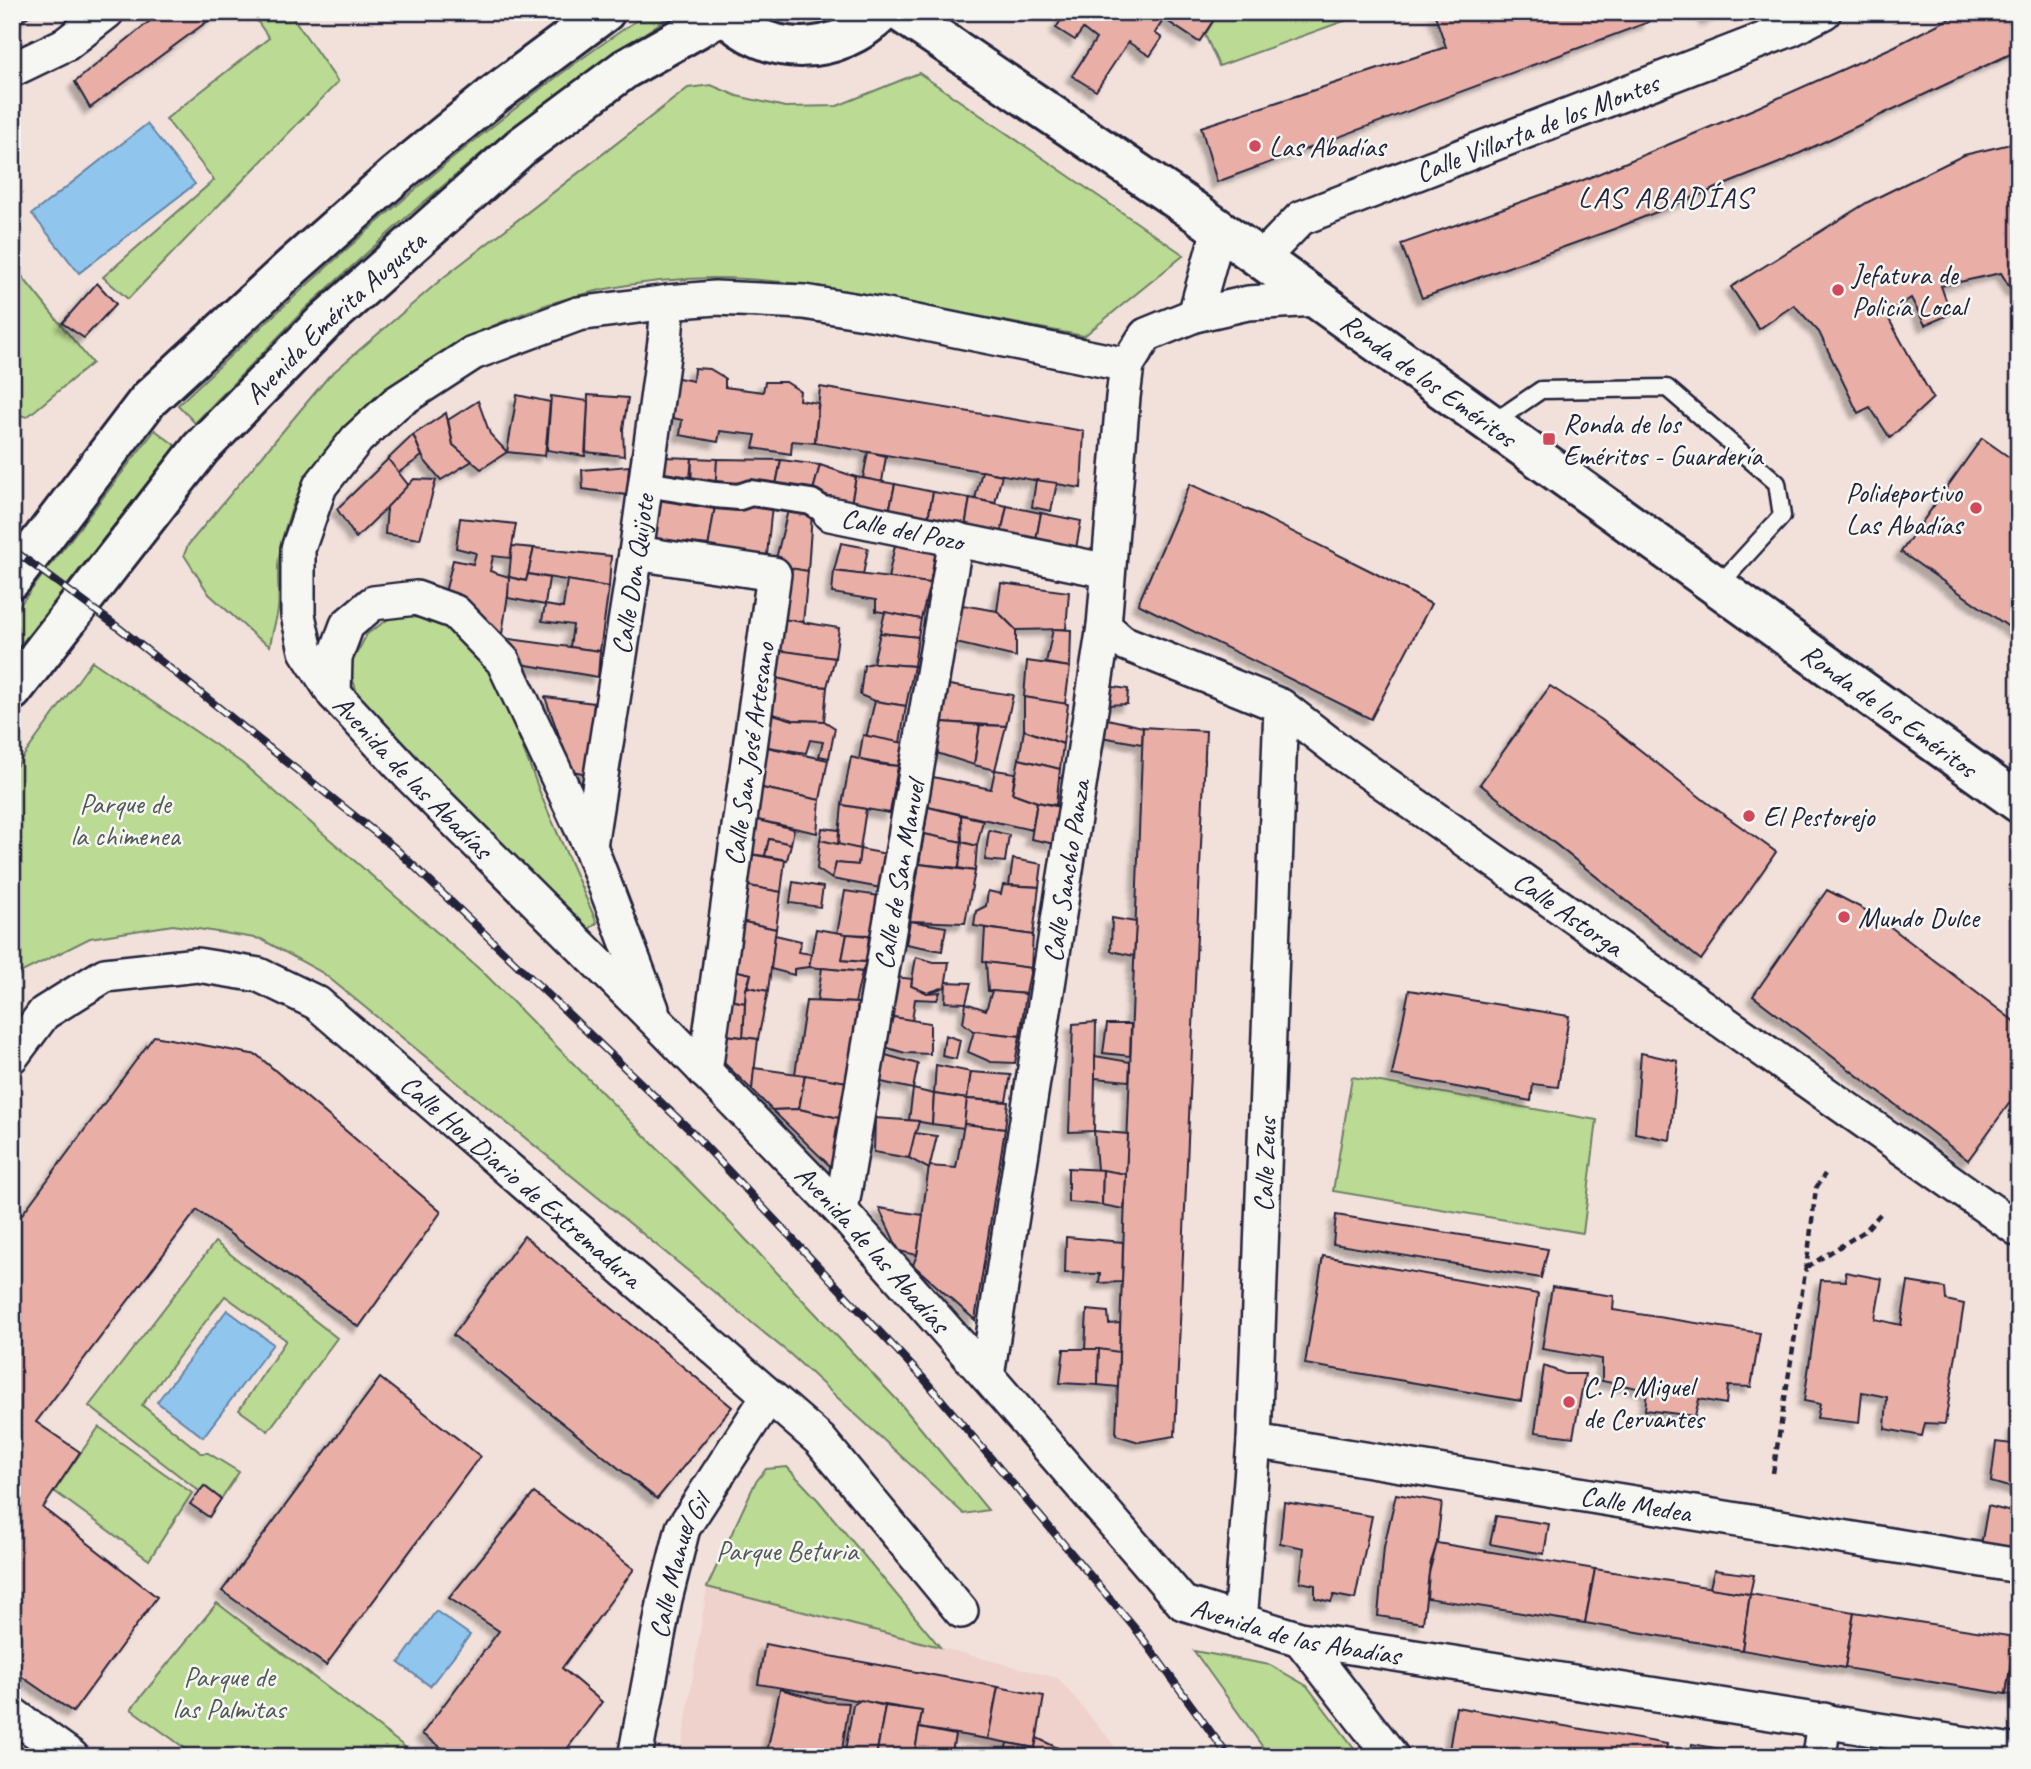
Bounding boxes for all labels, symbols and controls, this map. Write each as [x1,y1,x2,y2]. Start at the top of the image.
street label: Calle Villarta de los Montes [1410,64,1665,190]
place label: Las Abadías [1269,129,1387,164]
marker: Las Abadías [1247,138,1263,154]
district label: LAS ABADÍAS [1578,178,1756,216]
street label: Avenida Emérita Augusta [237,222,434,411]
place label: Jefatura de Policía Local [1850,257,1971,324]
marker: Jefatura de Policía Local [1830,282,1846,298]
street label: Ronda de los Eméritos [1334,305,1525,456]
place label: Ronda de los Eméritos - Guardería [1563,406,1764,473]
marker: Ronda de los Eméritos - Guardería [1541,431,1557,447]
place label: Polideportivo Las Abadías [1846,475,1964,542]
street label: Calle Don Quijote [603,490,662,657]
street label: Calle del Pozo [839,499,969,559]
marker: Polideportivo Las Abadías [1968,500,1984,516]
street label: Ronda de los Eméritos [1795,635,1986,786]
street label: Calle San José Artesano [716,638,782,868]
street label: Avenida de las Abadías [326,687,502,867]
street label: Calle de San Manuel [865,773,933,972]
street label: Calle Sancho Panza [1034,775,1098,965]
park label: Parque de la chimenea [70,786,181,853]
place label: El Pestorejo [1763,799,1876,834]
marker: El Pestorejo [1741,808,1757,824]
street label: Calle Astorga [1507,862,1632,965]
place label: Mundo Dulce [1858,900,1981,935]
marker: Mundo Dulce [1836,909,1852,925]
street label: Calle Hoy Diario de Extremadura [394,1066,651,1297]
street label: Calle Zeus [1245,1114,1283,1213]
street label: Avenida de las Abadías [788,1157,959,1341]
place label: C. P. Miguel de Cervantes [1583,1369,1706,1436]
marker: C. P. Miguel de Cervantes [1561,1394,1577,1410]
street label: Calle Medea [1578,1477,1696,1530]
street label: Calle Manuel Gil [640,1483,721,1641]
park label: Parque Beturia [716,1533,860,1568]
street label: Avenida de las Abadías [1187,1589,1405,1672]
park label: Parque de las Palmitas [173,1659,288,1726]

